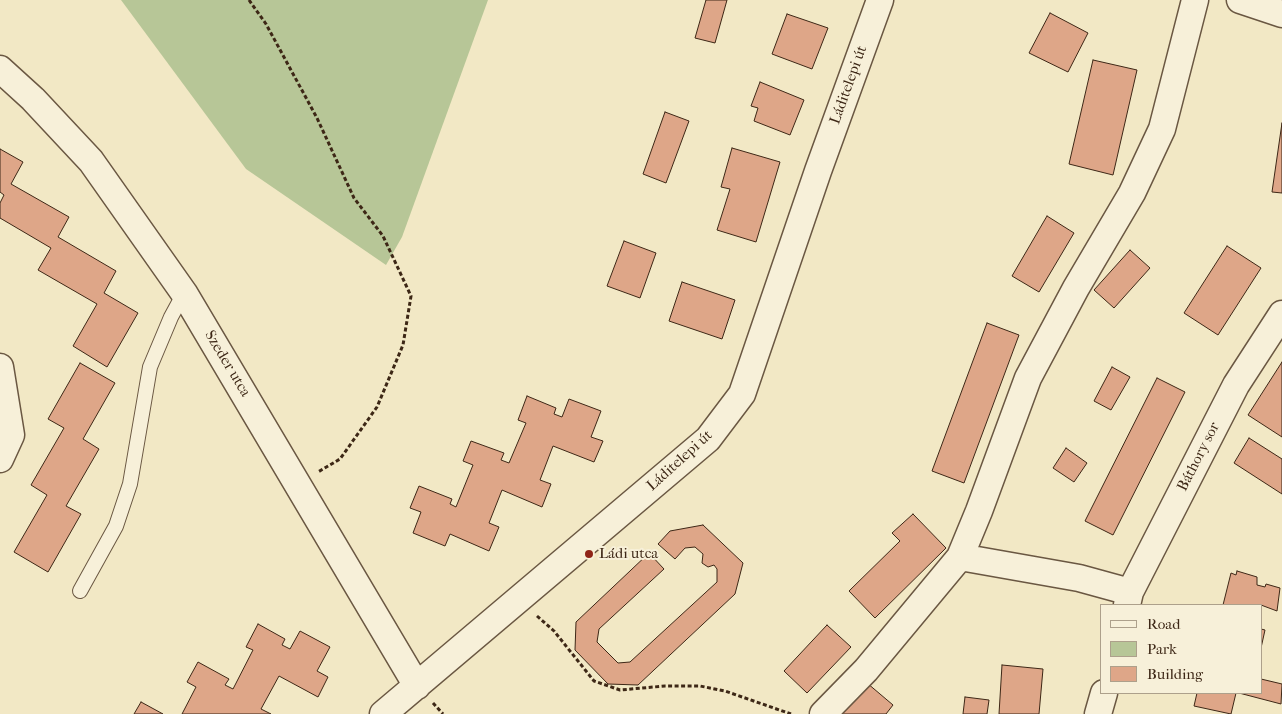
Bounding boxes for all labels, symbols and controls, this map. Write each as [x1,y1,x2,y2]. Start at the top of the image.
street label: Láditelepi út [826,43,872,127]
street label: Szeder utca [200,328,254,400]
street label: Báthory sor [1174,420,1224,494]
street label: Láditelepi út [643,427,717,495]
place label: Ládi utca [599,545,658,563]
marker: Ládi utca [583,548,595,560]
legend [1100,604,1262,694]
text: Road [1147,615,1180,633]
text: Park [1147,640,1177,658]
text: Building [1147,665,1203,683]

